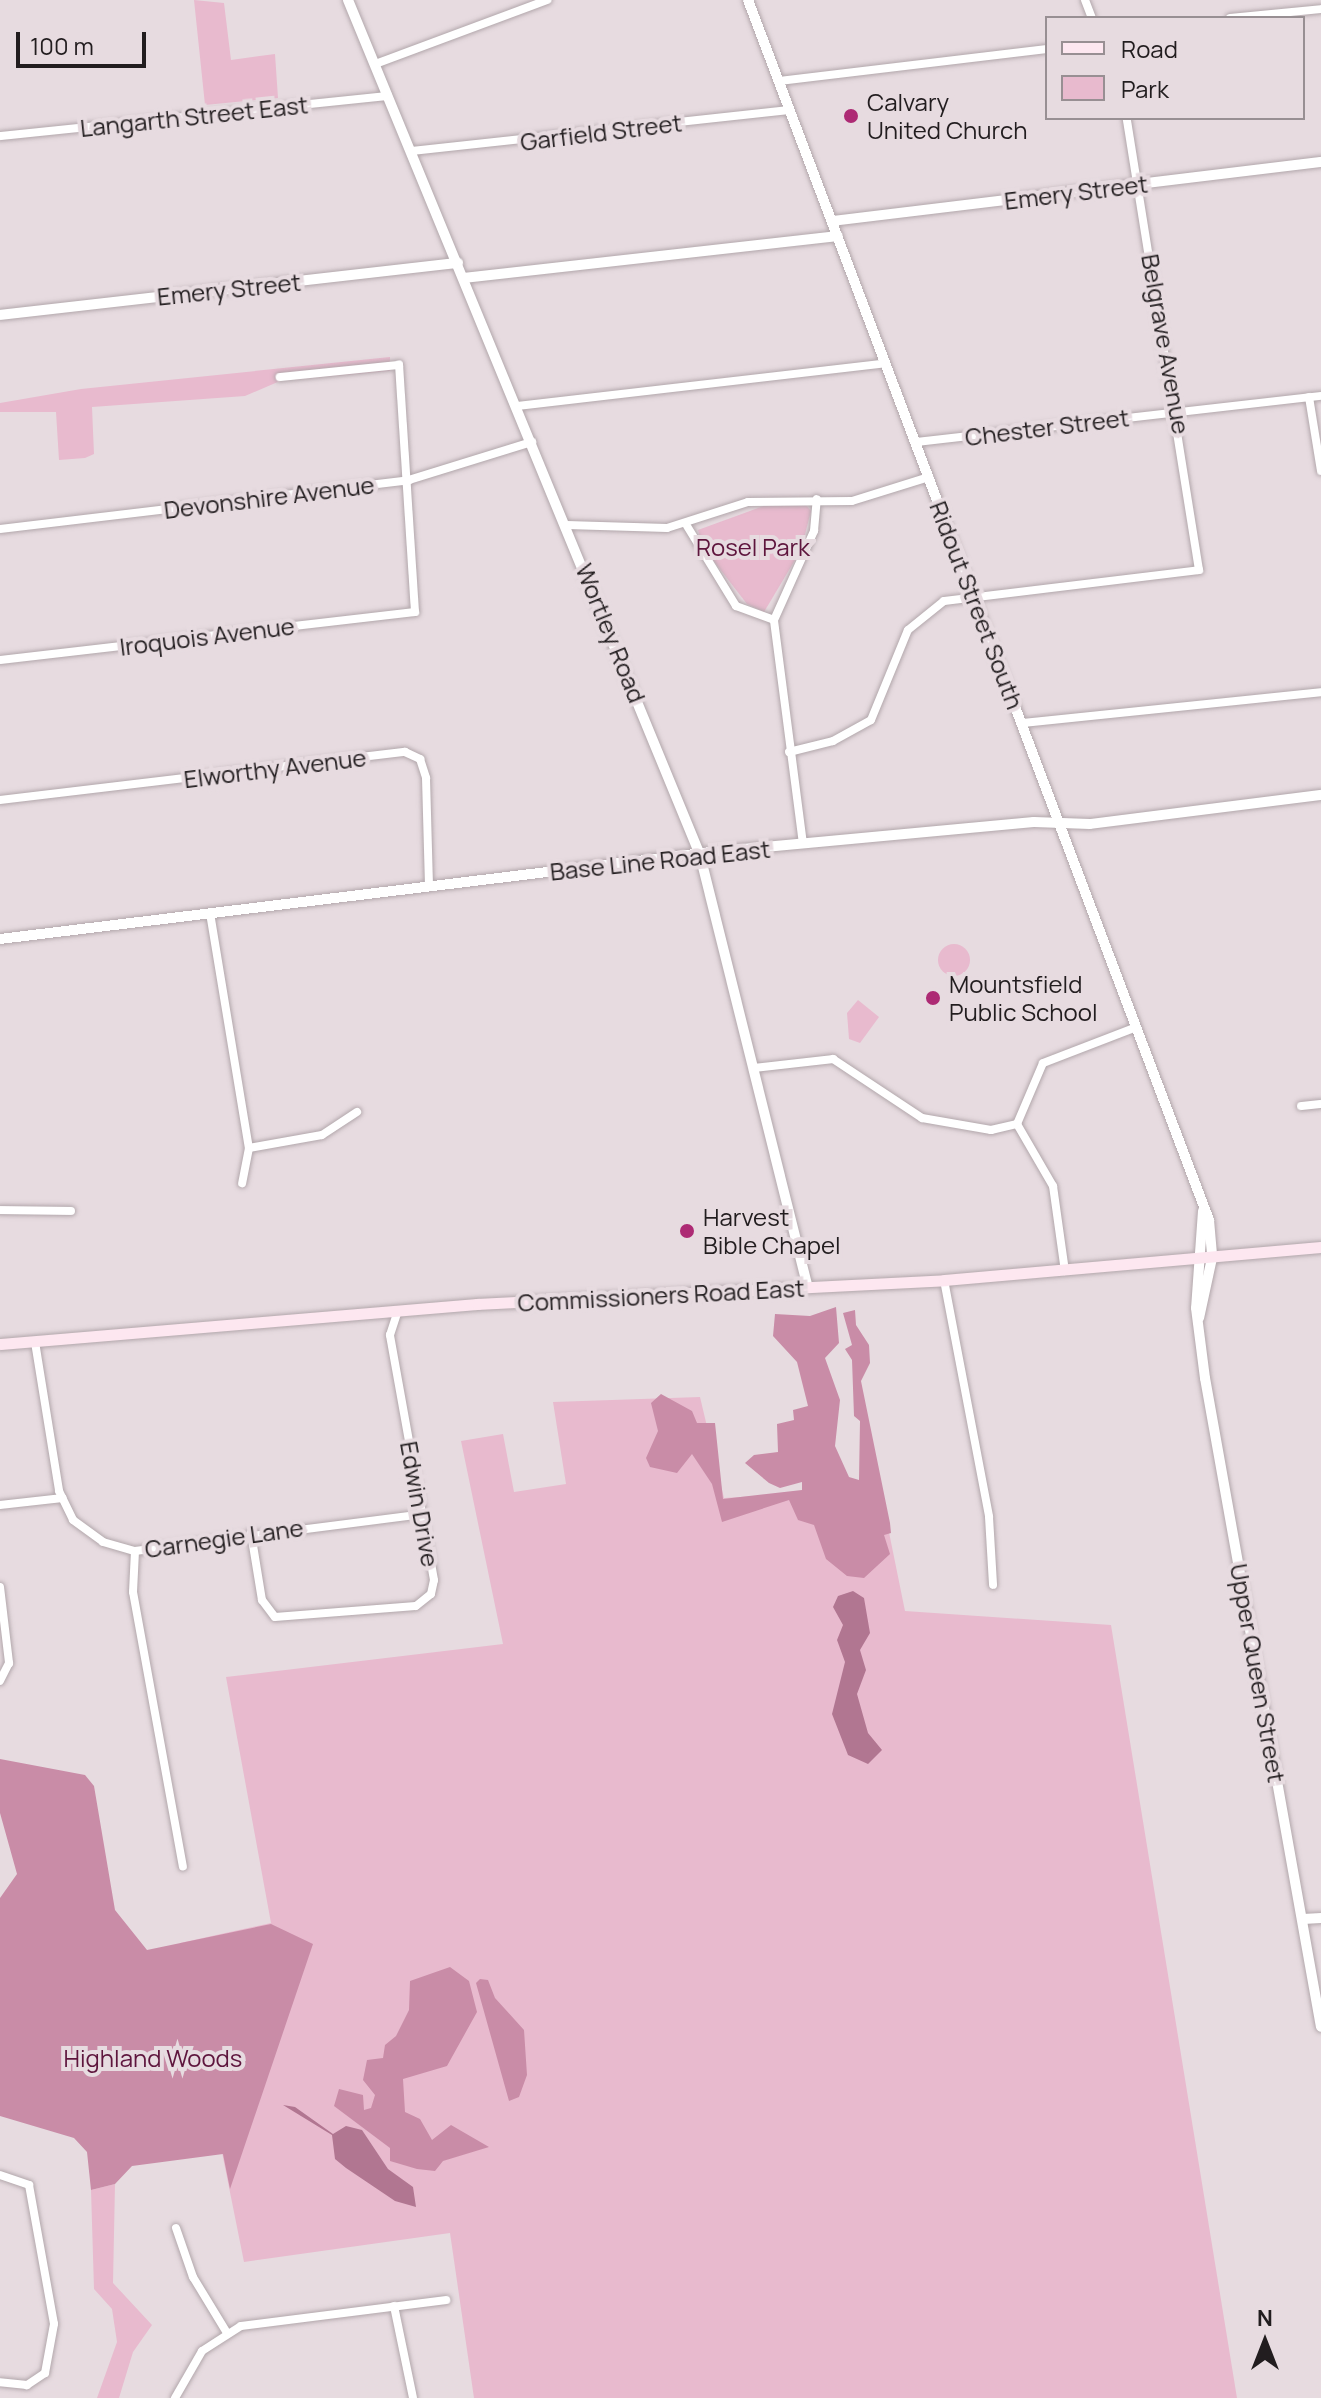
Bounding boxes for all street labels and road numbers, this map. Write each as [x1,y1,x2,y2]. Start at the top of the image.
street label: Langarth Street East [79,90,309,142]
street label: Garfield Street [519,108,683,156]
street label: Emery Street [1003,169,1149,215]
street label: Belgrave Avenue [1136,252,1196,436]
street label: Emery Street [156,267,302,311]
street label: Chester Street [963,403,1131,451]
street label: Devonshire Avenue [162,470,376,524]
street label: Ridout Street South [924,497,1030,713]
street label: Wortley Road [570,559,652,707]
street label: Iroquois Avenue [118,611,296,661]
street label: Elworthy Avenue [182,743,368,793]
street label: Base Line Road East [548,834,772,886]
street label: Commissioners Road East [517,1273,805,1317]
street label: Edwin Drive [395,1439,445,1569]
street label: Carnegie Lane [143,1513,305,1563]
street label: Upper Queen Street [1225,1561,1291,1785]

